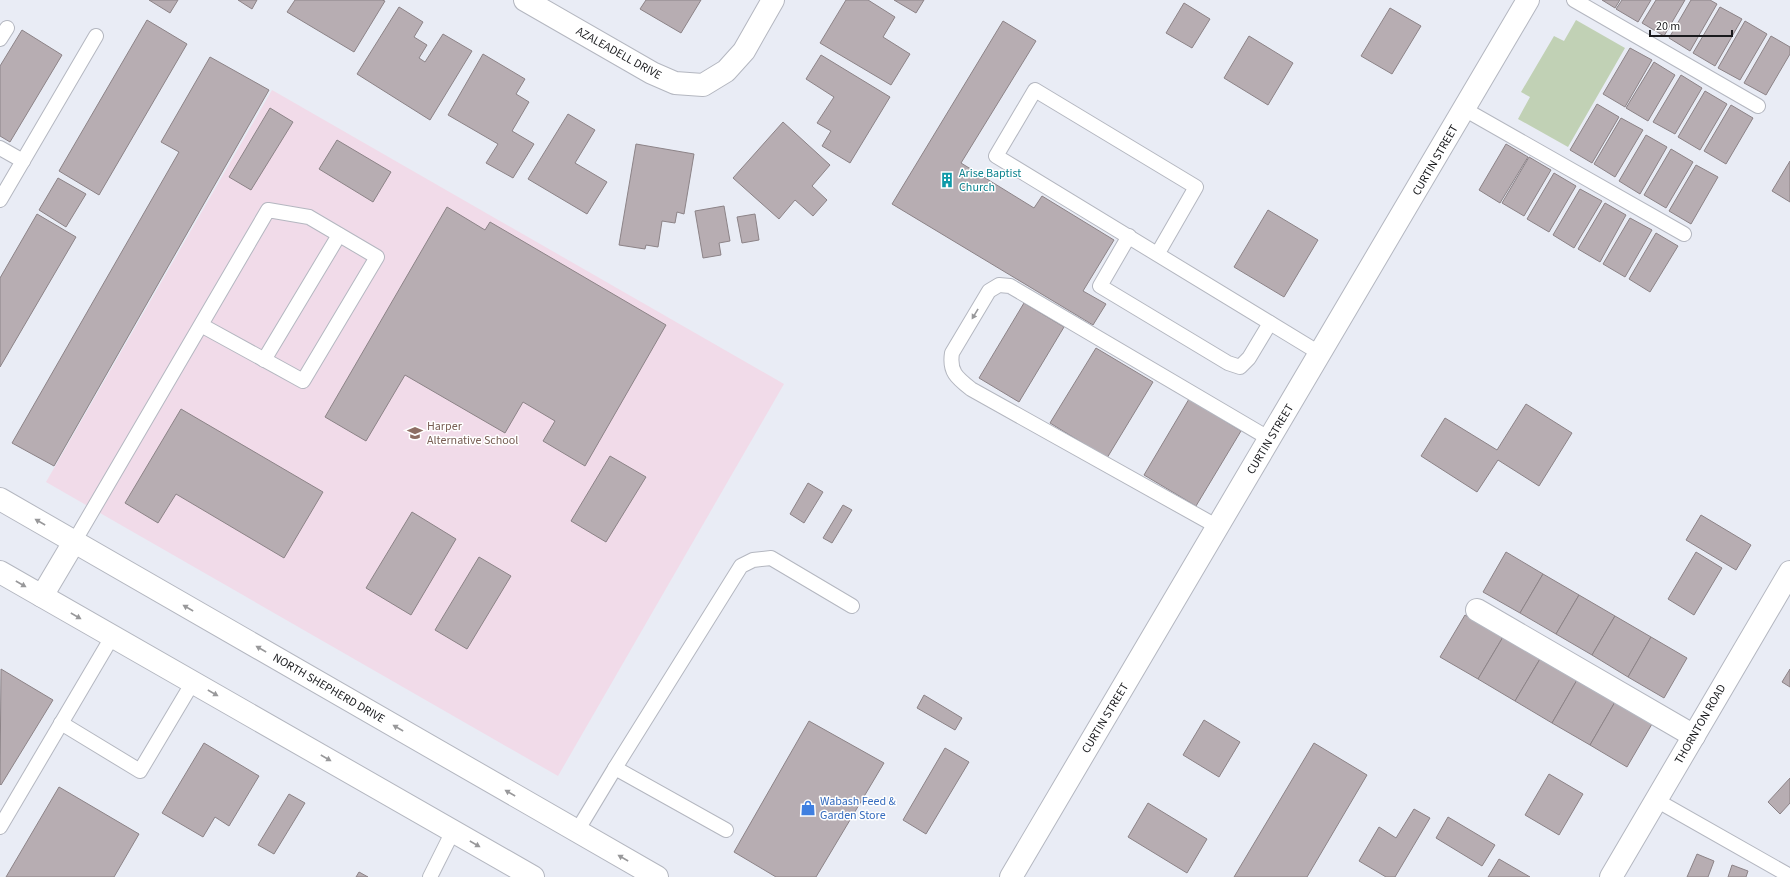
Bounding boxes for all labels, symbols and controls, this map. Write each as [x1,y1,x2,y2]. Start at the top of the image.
scale bar [1650,12,1732,38]
text: 20 m [1656,18,1680,35]
street label: AZALEADELL DRIVE [573,23,665,84]
street label: CURTIN STREET [1408,121,1463,199]
place label: Arise Baptist Church [959,165,1021,196]
building icon: Arise Baptist Church [938,171,956,189]
one-way arrow [971,308,978,320]
street label: CURTIN STREET [1243,400,1298,478]
place label: Harper Alternative School [427,418,518,449]
school or university icon: Harper Alternative School [406,424,424,442]
one-way arrow [34,519,46,526]
one-way arrow [15,581,27,588]
one-way arrow [182,604,194,611]
one-way arrow [70,612,82,619]
one-way arrow [255,646,267,653]
street label: NORTH SHEPHERD DRIVE [269,649,388,728]
street label: CURTIN STREET [1078,679,1133,757]
street label: THORNTON ROAD [1671,681,1730,767]
one-way arrow [207,690,219,697]
one-way arrow [392,724,404,731]
one-way arrow [320,755,332,762]
one-way arrow [505,789,516,796]
place label: Wabash Feed & Garden Store [820,793,896,824]
shop icon: Wabash Feed & Garden Store [799,799,817,817]
one-way arrow [469,840,481,847]
one-way arrow [617,854,629,861]

